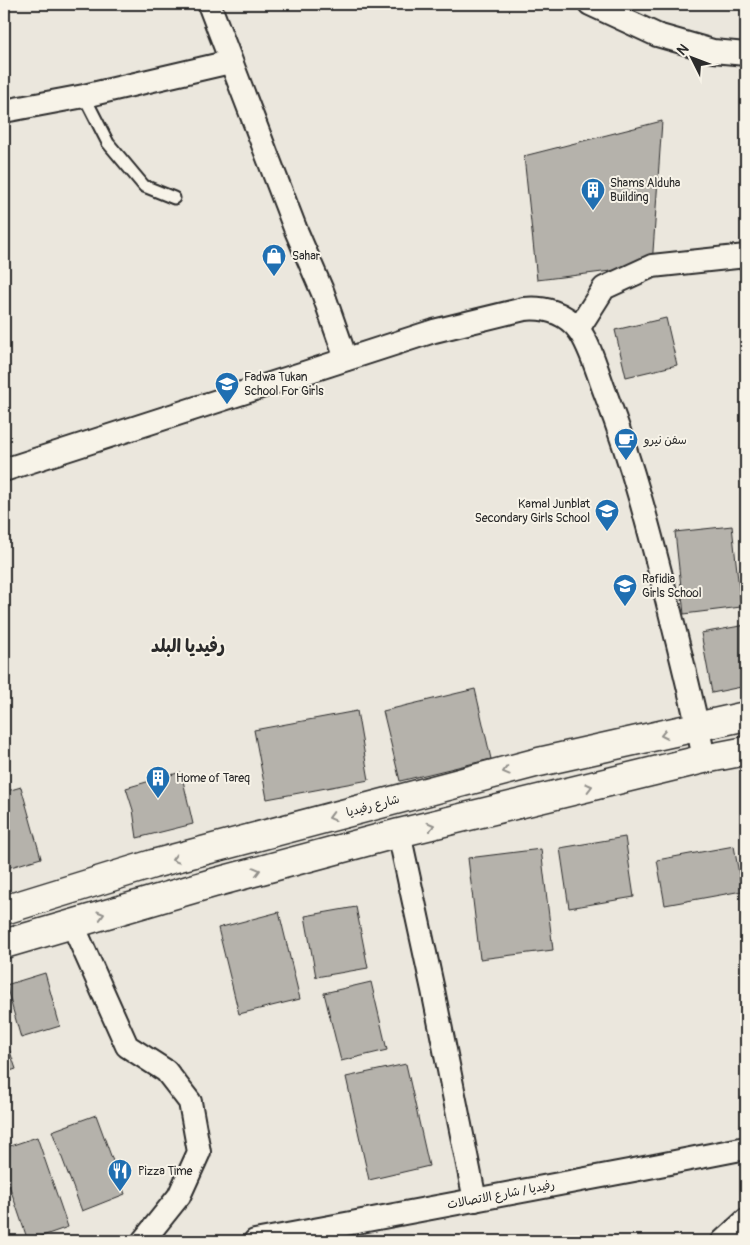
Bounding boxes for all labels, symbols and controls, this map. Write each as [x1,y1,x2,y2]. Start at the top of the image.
north arrow [668,32,718,82]
text: N [673,40,692,59]
place label: Shams Alduha Building [610,176,681,205]
building icon: Shams Alduha Building [580,177,606,211]
shop icon: Sahar [261,243,287,277]
place label: Sahar [292,249,321,264]
place label: Fadwa Tukan School For Girls [244,370,324,399]
school or university icon: Fadwa Tukan School For Girls [214,371,240,405]
cafe icon: سفن نيرو [613,427,639,461]
place label: سفن نيرو [643,433,687,448]
place label: Kamal Junblat Secondary Girls School [475,497,590,526]
school or university icon: Kamal Junblat Secondary Girls School [594,498,620,532]
place label: Rafidia Girls School [642,572,702,601]
school or university icon: Rafidia Girls School [612,573,638,607]
district label: رفيديا البلد [151,635,225,658]
one-way arrow [660,729,669,739]
building icon: Home of Tareq [145,765,171,799]
one-way arrow [503,765,511,775]
place label: Home of Tareq [176,771,250,786]
one-way arrow [585,782,594,793]
street label: شارع رفيديا [345,792,402,821]
one-way arrow [328,811,337,822]
one-way arrow [427,821,436,832]
one-way arrow [171,853,180,863]
one-way arrow [253,867,261,877]
one-way arrow [96,911,104,921]
restaurant icon: Pizza Time [107,1158,133,1192]
place label: Pizza Time [138,1164,193,1179]
street label: رفيديا / شارع الاتصالات [446,1177,556,1214]

